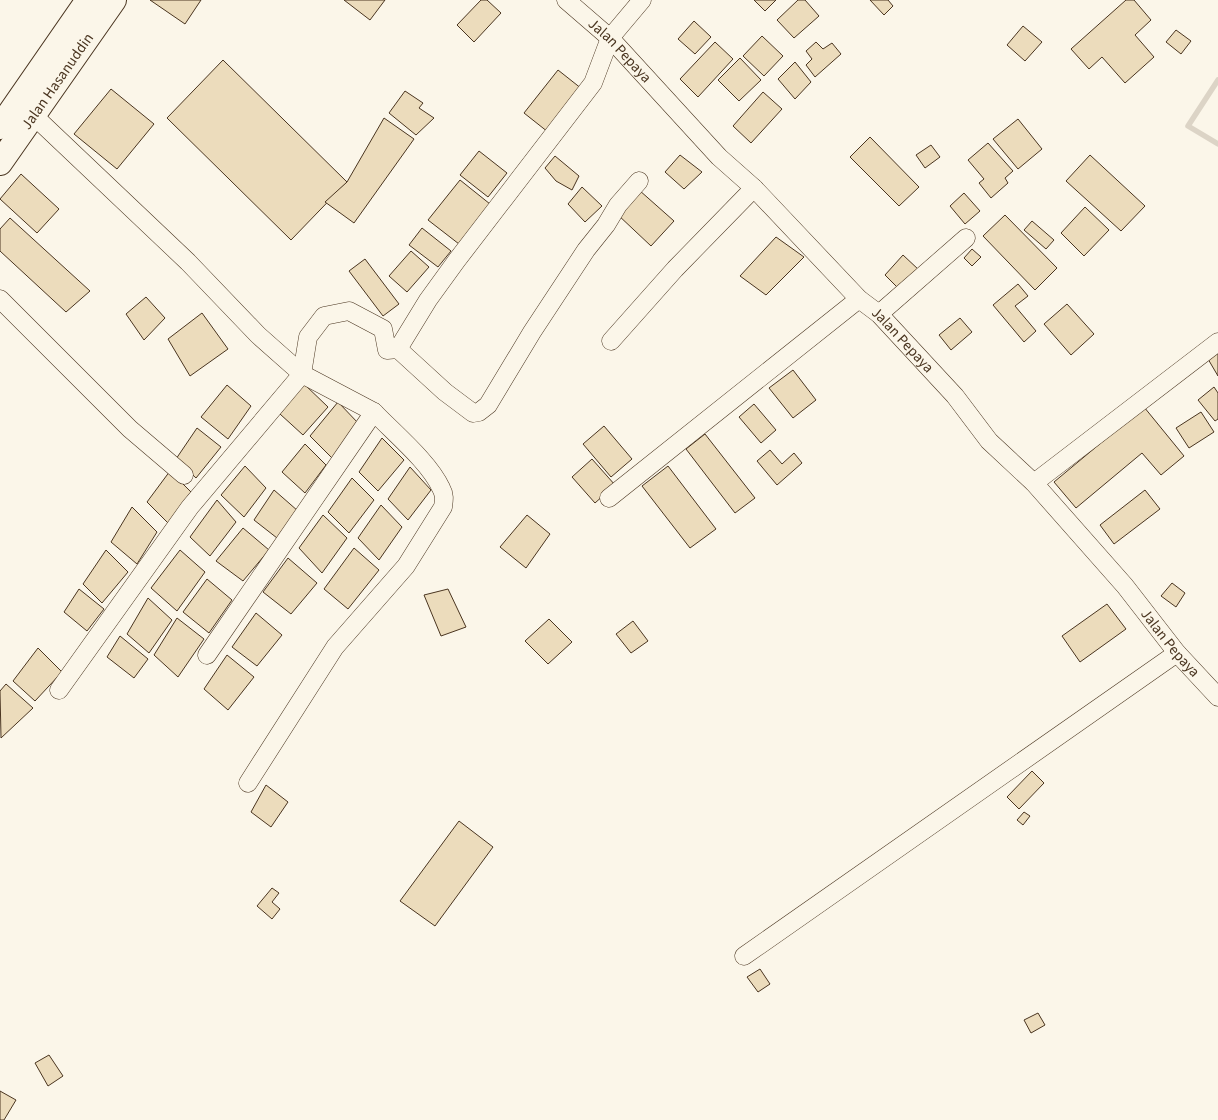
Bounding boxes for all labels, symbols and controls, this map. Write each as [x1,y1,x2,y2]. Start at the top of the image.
street label: Jalan Pepaya [584,13,656,87]
street label: Jalan Hasanuddin [16,29,98,134]
street label: Jalan Pepaya [867,302,939,377]
street label: Jalan Pepaya [1136,604,1205,682]

